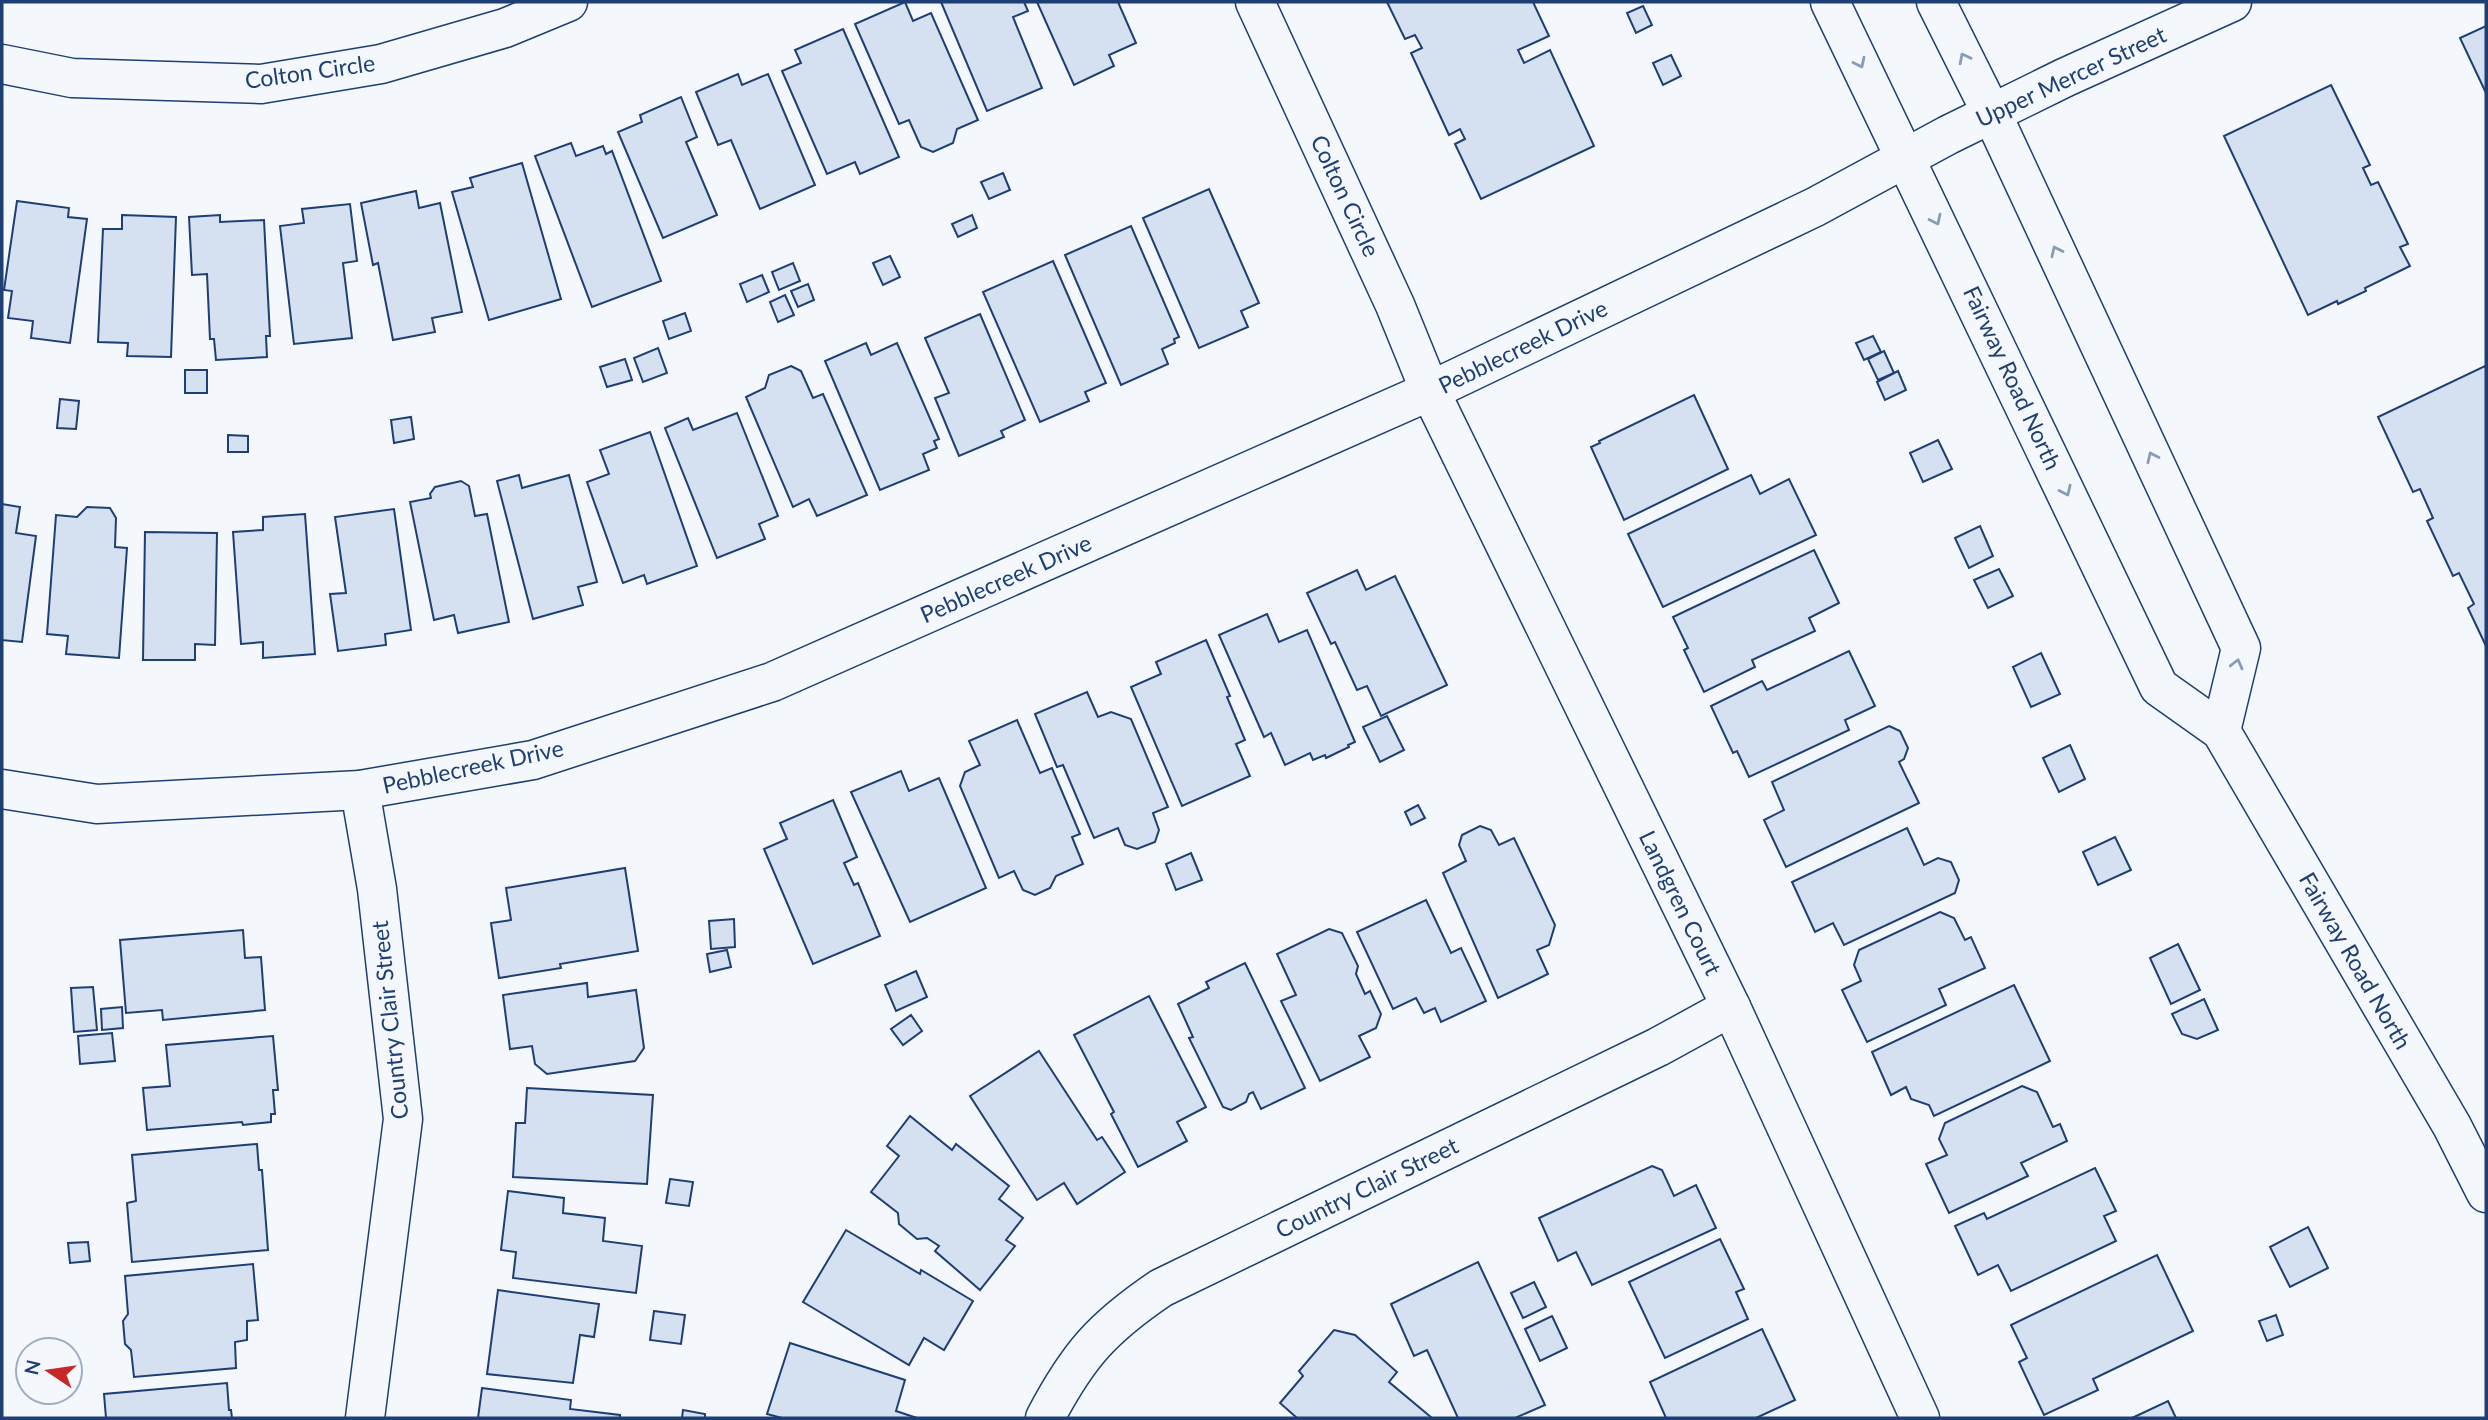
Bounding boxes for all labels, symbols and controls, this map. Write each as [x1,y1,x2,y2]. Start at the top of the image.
street label: Upper Mercer Street [1971,19,2171,132]
street label: Colton Circle [243,48,377,94]
one-way arrow [1959,53,1973,65]
one-way arrow [1852,56,1866,68]
street label: Colton Circle [1306,130,1386,261]
one-way arrow [1927,213,1941,225]
one-way arrow [2051,246,2065,258]
street label: Fairway Road North [1958,281,2068,474]
street label: Pebblecreek Drive [1434,293,1612,399]
one-way arrow [2147,452,2161,464]
one-way arrow [2057,484,2071,496]
street label: Pebblecreek Drive [916,528,1095,628]
one-way arrow [2229,658,2243,670]
street label: Pebblecreek Drive [380,733,566,799]
street label: Landgren Court [1634,826,1728,980]
street label: Fairway Road North [2294,867,2418,1054]
street label: Country Clair Street [365,919,413,1121]
street label: Country Clair Street [1271,1130,1463,1243]
north arrow [14,1336,84,1406]
text: N [19,1357,45,1377]

